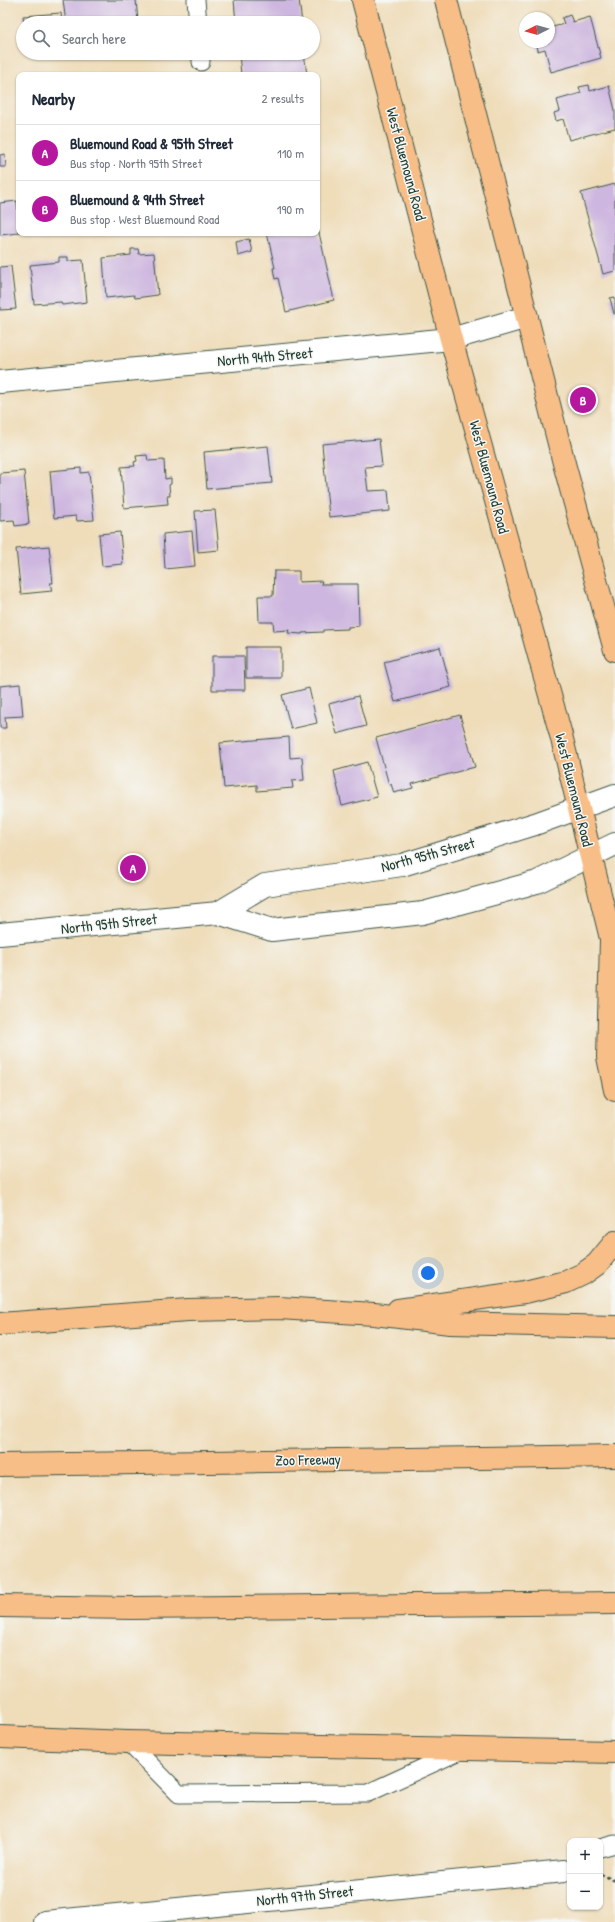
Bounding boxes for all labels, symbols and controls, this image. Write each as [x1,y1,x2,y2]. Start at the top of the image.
north arrow [519,12,555,48]
search box [16,16,320,60]
icon: search [30,27,52,49]
text: Search here [62,28,126,49]
text: Nearby [32,87,75,110]
text: 2 results [262,89,304,107]
street label: West Bluemound Road [381,105,432,223]
text: Bluemound Road & 95th Street [70,133,233,154]
text: A [42,144,48,162]
text: 110 m [277,144,304,162]
text: Bus stop · North 95th Street [70,154,202,172]
text: Bluemound & 94th Street [70,189,204,210]
text: B [42,200,48,218]
text: 190 m [277,200,304,218]
text: Bus stop · West Bluemound Road [70,210,219,228]
street label: North 94th Street [216,342,314,371]
pin: B [570,385,596,415]
street label: West Bluemound Road [464,418,515,536]
street label: West Bluemound Road [550,731,599,849]
street label: North 95th Street [379,832,478,877]
pin: A [120,853,146,883]
street label: North 95th Street [60,908,159,939]
your location [418,1263,438,1283]
street label: Zoo Freeway [275,1448,341,1471]
map controls [567,1838,603,1910]
button: + [567,1838,603,1874]
button: − [567,1874,603,1910]
street label: North 97th Street [255,1880,355,1911]

